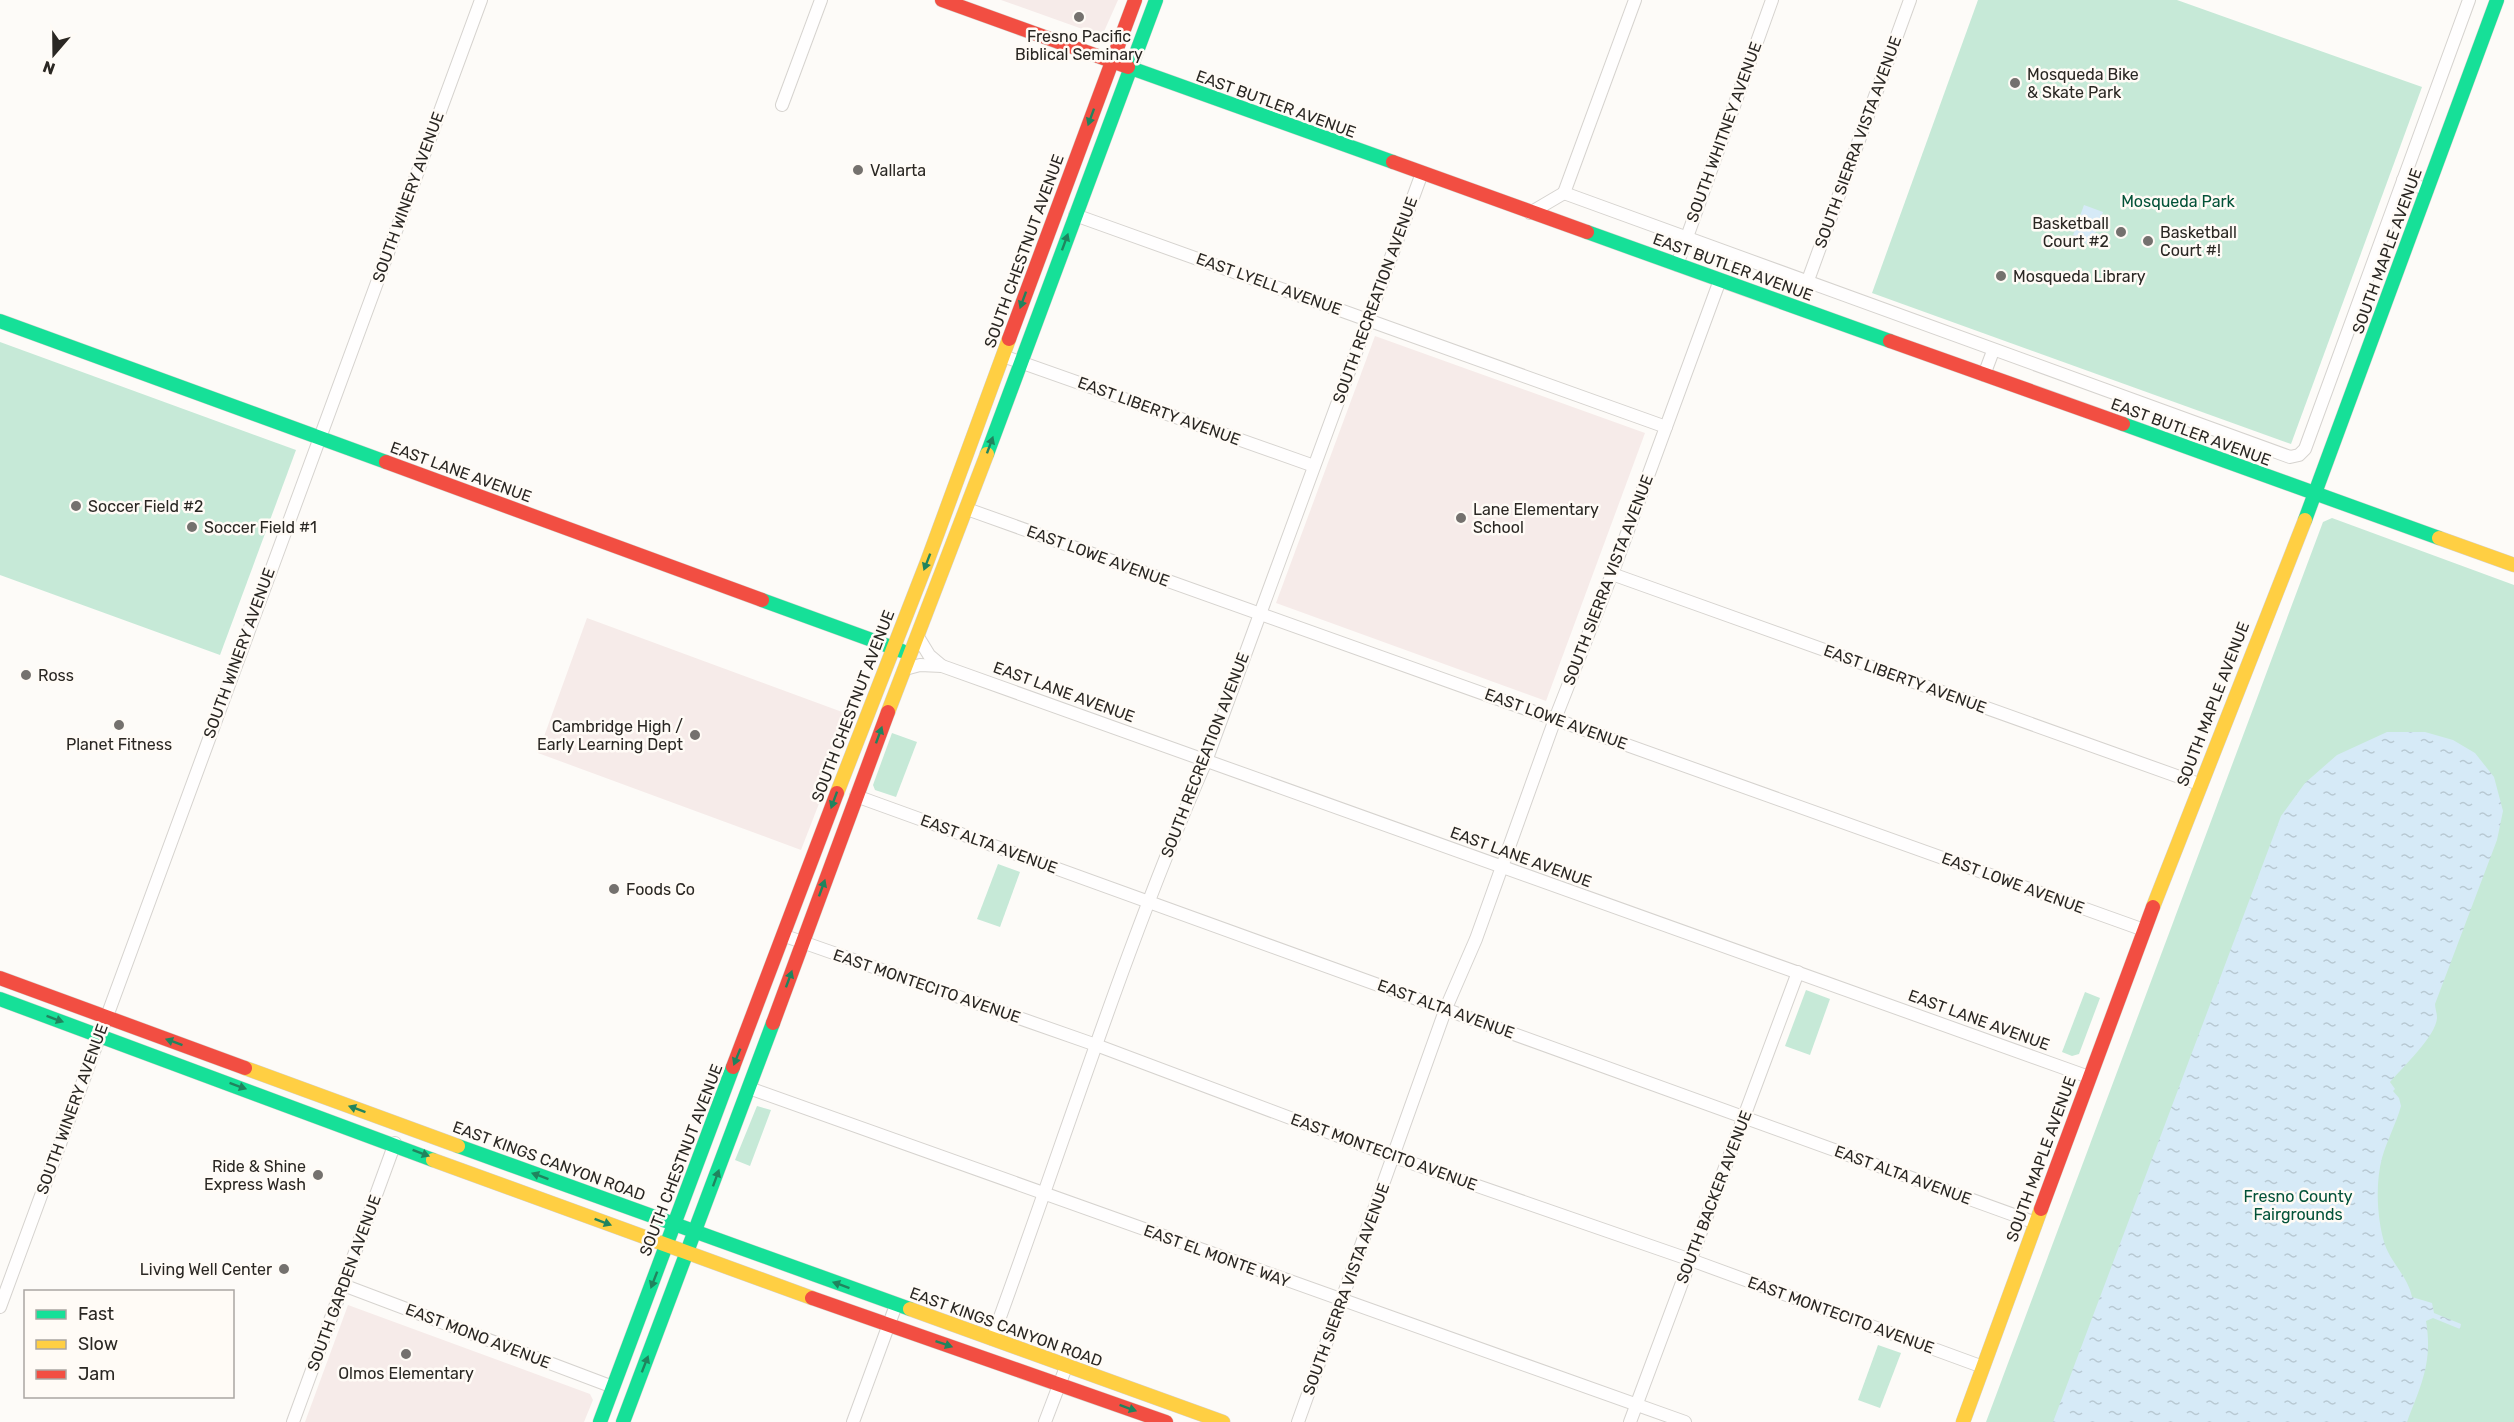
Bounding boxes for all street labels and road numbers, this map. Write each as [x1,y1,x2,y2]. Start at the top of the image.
street label: SOUTH SIERRA VISTA AVENUE [1811,33,1905,251]
street label: SOUTH WHITNEY AVENUE [1682,39,1766,225]
street label: EAST BUTLER AVENUE [1193,66,1359,142]
street label: SOUTH WINERY AVENUE [368,109,448,285]
street label: SOUTH CHESTNUT AVENUE [980,152,1068,350]
street label: SOUTH MAPLE AVENUE [2348,166,2426,336]
street label: SOUTH RECREATION AVENUE [1329,194,1421,406]
street label: EAST BUTLER AVENUE [1650,229,1816,305]
street label: EAST LYELL AVENUE [1194,249,1344,319]
street label: EAST LIBERTY AVENUE [1075,373,1243,449]
street label: EAST BUTLER AVENUE [2108,394,2274,470]
street label: EAST LANE AVENUE [388,438,534,506]
street label: SOUTH SIERRA VISTA AVENUE [1559,472,1657,688]
street label: EAST LOWE AVENUE [1024,521,1172,591]
street label: SOUTH WINERY AVENUE [199,565,279,741]
street label: SOUTH CHESTNUT AVENUE [808,607,898,805]
street label: SOUTH MAPLE AVENUE [2173,619,2253,789]
street label: EAST LIBERTY AVENUE [1821,641,1989,717]
street label: SOUTH RECREATION AVENUE [1157,650,1253,860]
street label: EAST LANE AVENUE [991,658,1137,726]
street label: EAST LOWE AVENUE [1482,684,1630,754]
street label: EAST ALTA AVENUE [918,810,1060,878]
street label: EAST LANE AVENUE [1448,823,1594,891]
street label: EAST LOWE AVENUE [1939,848,2087,918]
street label: EAST MONTECITO AVENUE [831,945,1023,1027]
street label: EAST ALTA AVENUE [1375,975,1517,1043]
street label: EAST LANE AVENUE [1906,986,2052,1054]
street label: SOUTH WINERY AVENUE [32,1021,112,1197]
street label: SOUTH CHESTNUT AVENUE [636,1061,726,1259]
street label: SOUTH MAPLE AVENUE [2002,1074,2080,1244]
street label: SOUTH BACKER AVENUE [1672,1108,1756,1286]
street label: EAST MONTECITO AVENUE [1288,1109,1480,1195]
street label: EAST KINGS CANYON ROAD [450,1117,648,1205]
street label: EAST ALTA AVENUE [1832,1141,1974,1209]
street label: SOUTH SIERRA VISTA AVENUE [1299,1180,1393,1398]
street label: SOUTH GARDEN AVENUE [303,1192,385,1374]
street label: EAST EL MONTE WAY [1141,1221,1293,1291]
street label: EAST MONTECITO AVENUE [1745,1272,1937,1358]
street label: EAST KINGS CANYON ROAD [907,1283,1105,1371]
street label: EAST MONO AVENUE [403,1300,553,1372]

